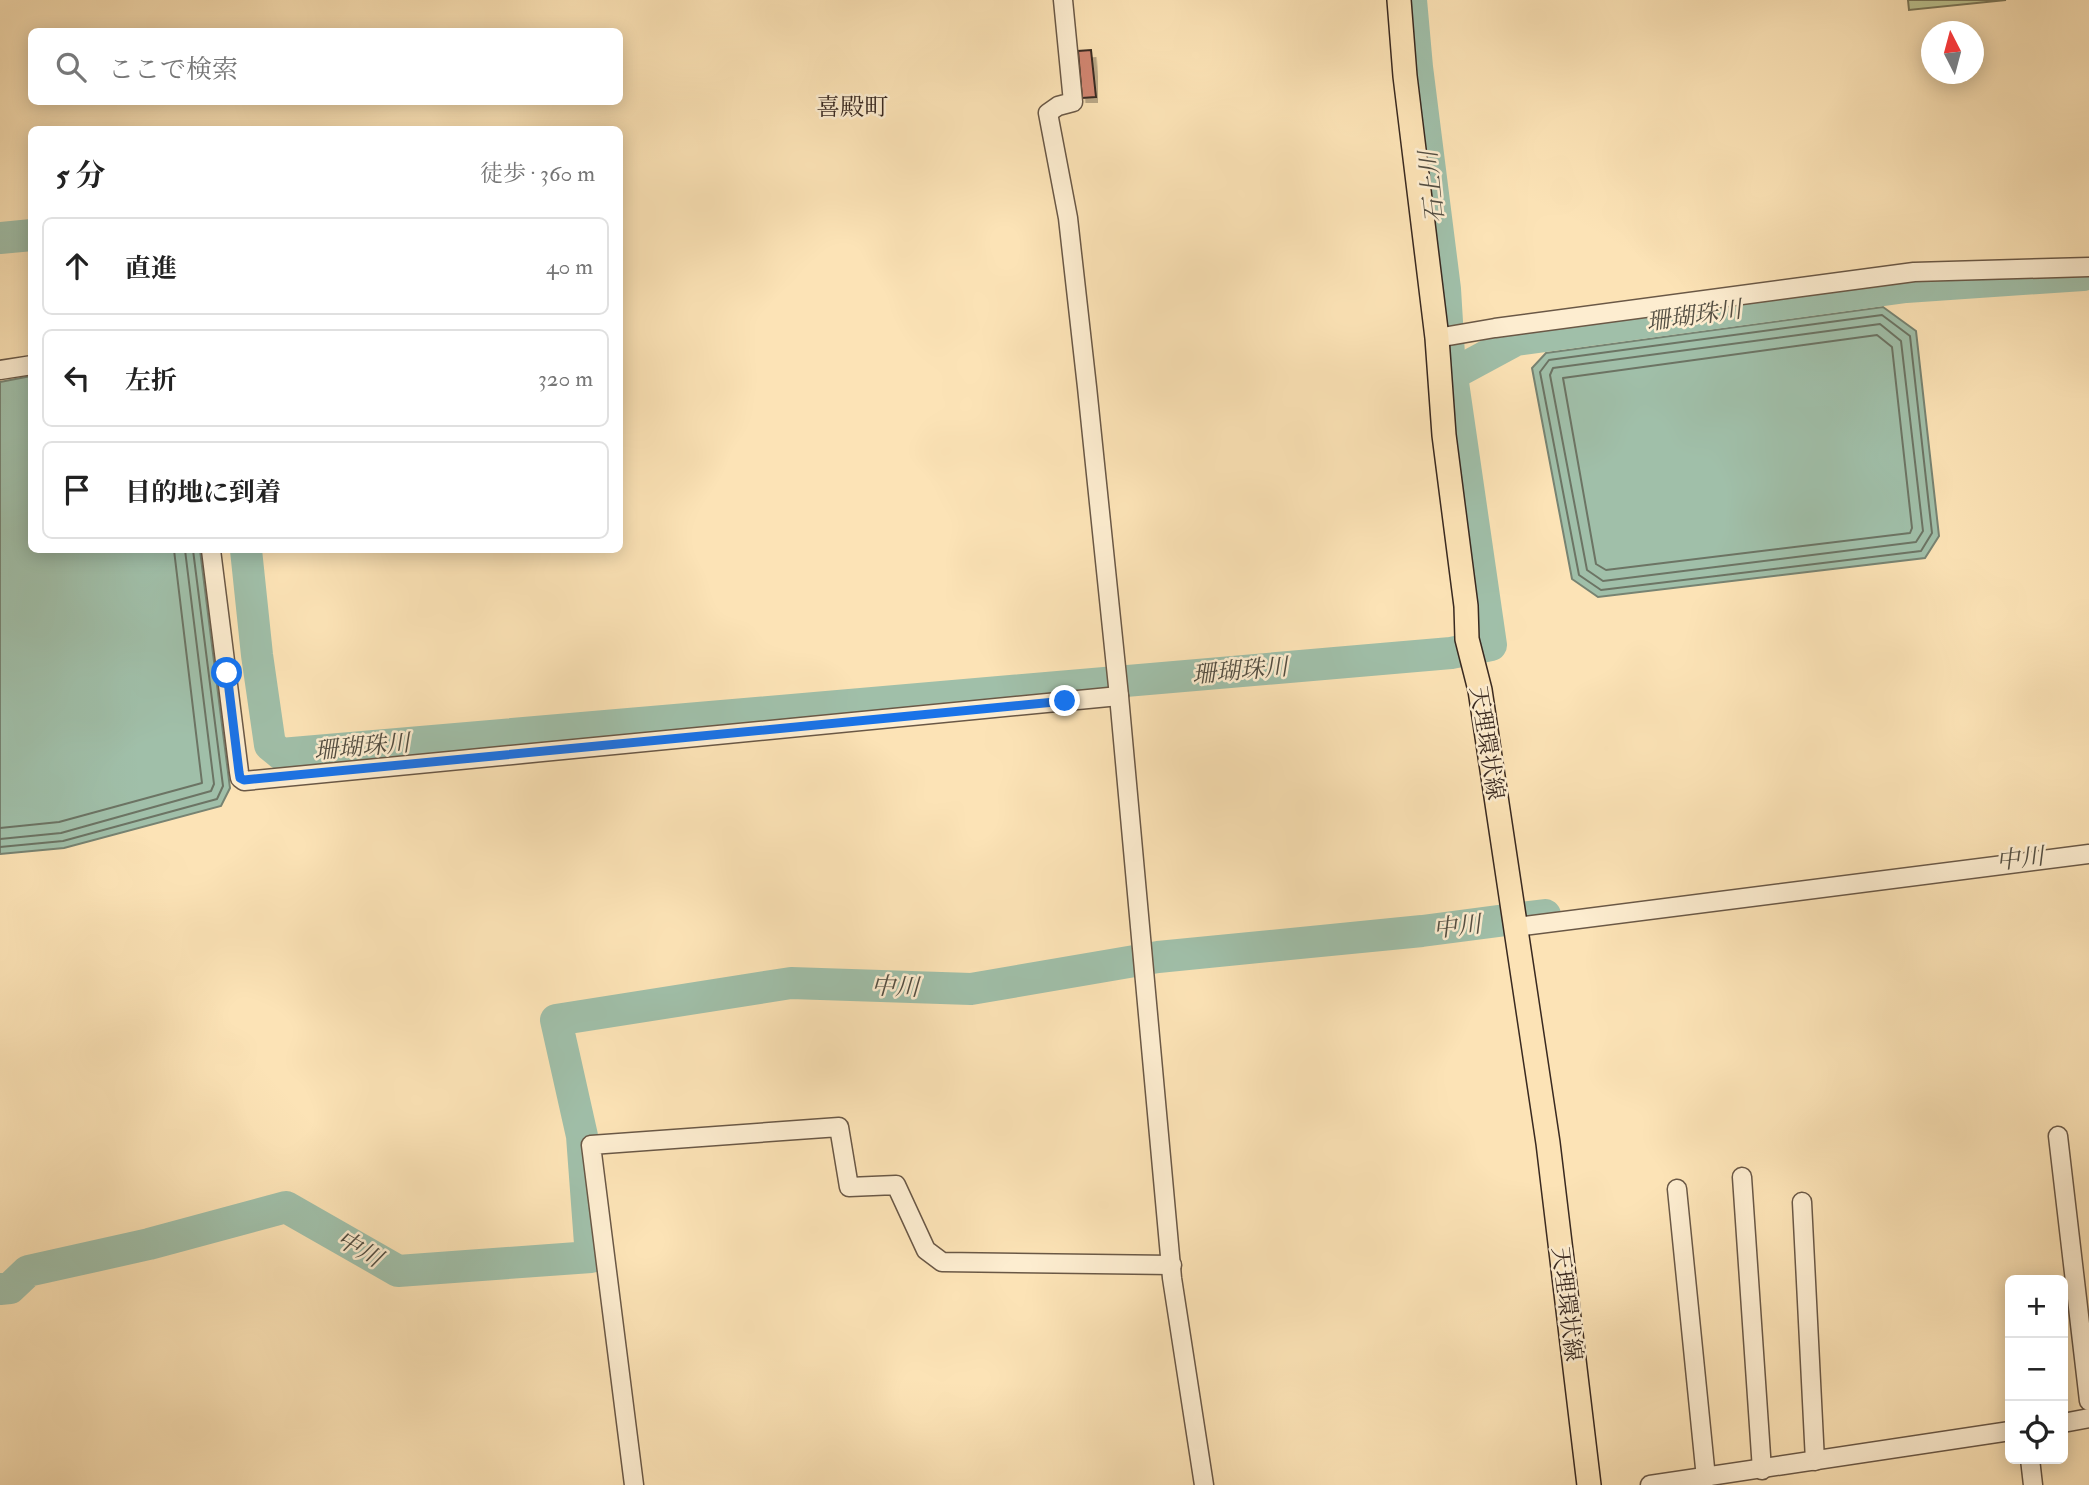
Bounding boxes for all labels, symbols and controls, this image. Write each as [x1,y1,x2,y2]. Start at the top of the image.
north arrow [1921,21,1984,84]
search box [28,28,623,105]
icon: search [52,48,90,86]
text: ここで検索 [108,54,238,86]
district label: 喜殿町 [816,92,888,123]
water label: 石上川 [1413,147,1451,224]
text: 5 分 [56,157,106,194]
text: 徒歩 · 360 m [480,159,595,188]
icon: ahead [58,247,96,285]
text: 40 m [546,252,593,281]
text: 直進 [125,253,177,285]
water label: 珊瑚珠川 [1644,294,1747,338]
icon: left [58,359,96,397]
text: 320 m [538,364,593,393]
text: 左折 [125,365,177,397]
icon: arrive [58,471,96,509]
text: 目的地に到着 [125,477,281,509]
water label: 珊瑚珠川 [1191,651,1292,691]
route start [211,657,242,688]
street label: 天理環状線 [1464,684,1510,802]
route end [1049,685,1080,716]
water label: 珊瑚珠川 [313,727,414,767]
water label: 中川 [1994,840,2049,877]
water label: 中川 [1431,908,1486,945]
water label: 中川 [870,971,923,1003]
water label: 中川 [330,1224,390,1276]
street label: 天理環状線 [1546,1245,1588,1363]
map controls [2005,1275,2068,1464]
button: + [2005,1275,2068,1338]
button: − [2005,1338,2068,1401]
button: locate [2005,1401,2068,1464]

